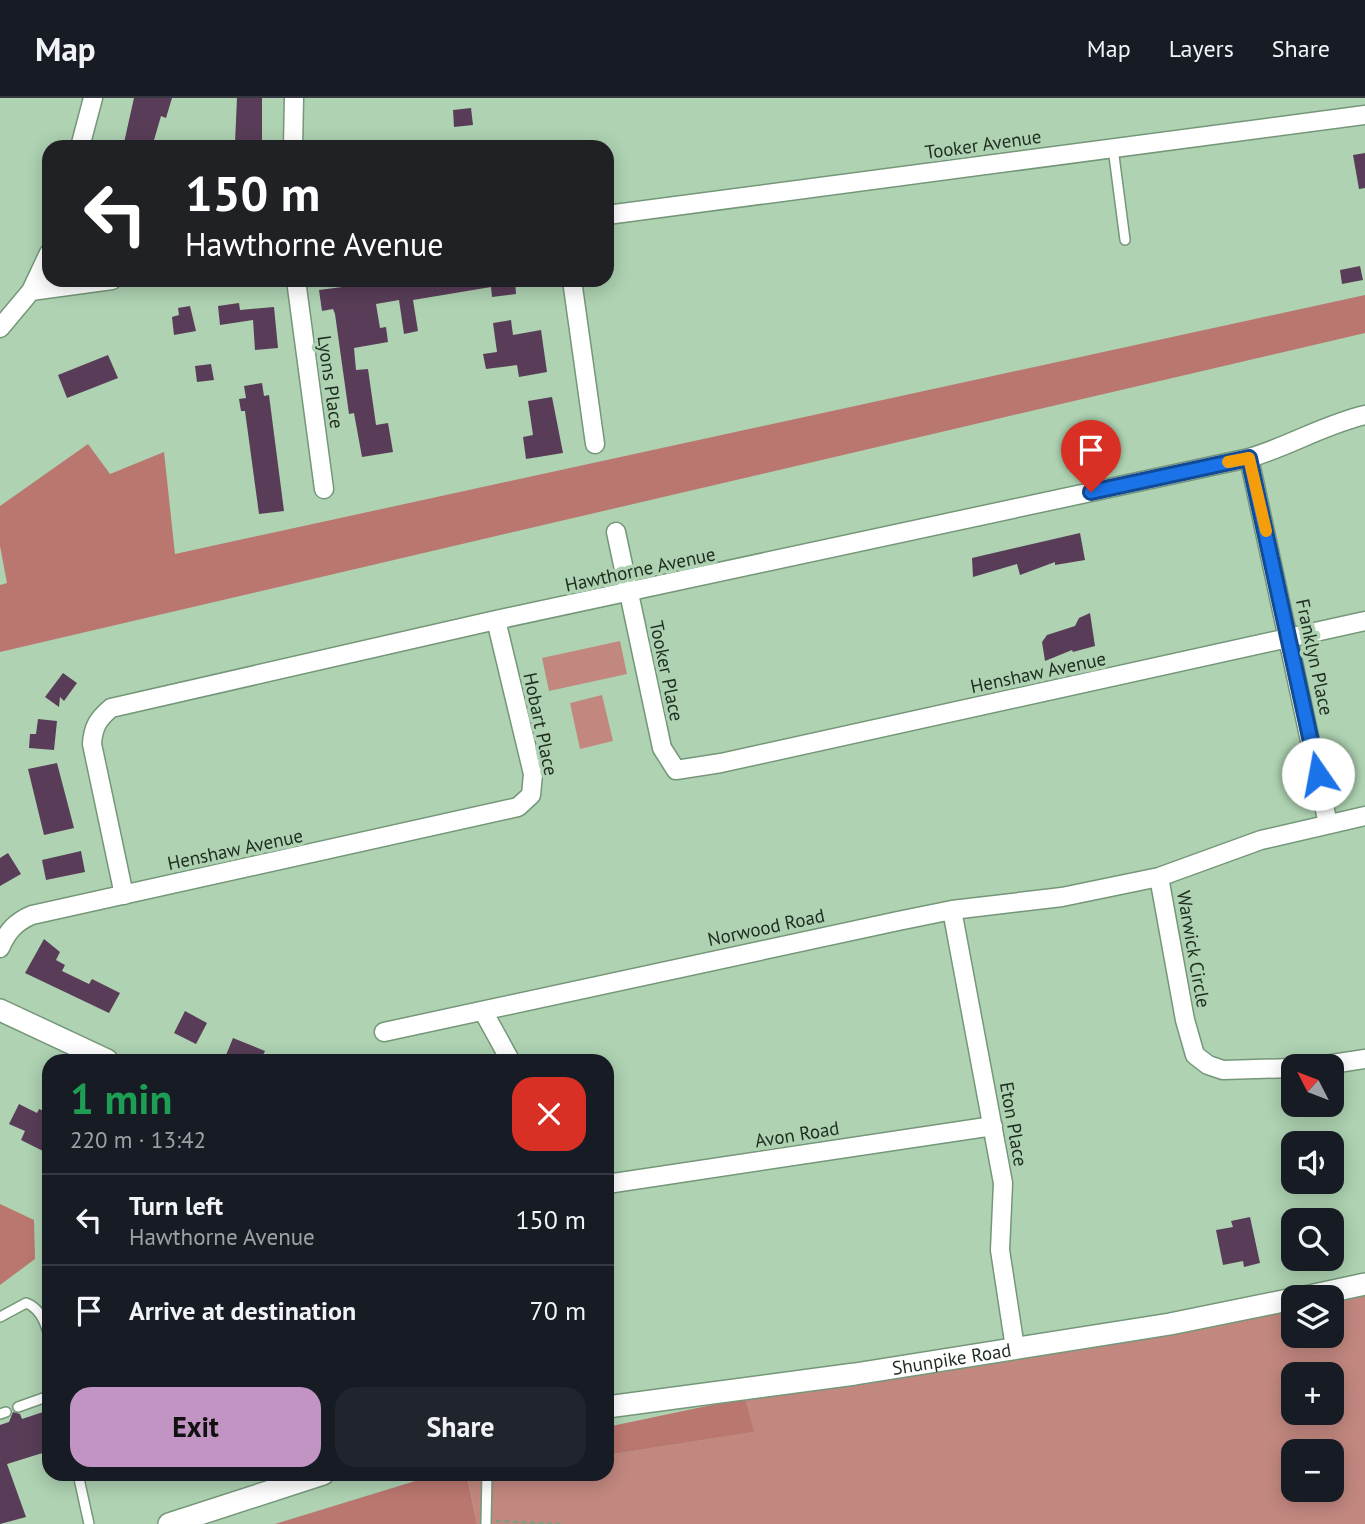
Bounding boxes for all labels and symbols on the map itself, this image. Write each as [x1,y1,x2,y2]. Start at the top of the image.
street label: Tooker Avenue [923,124,1043,164]
street label: Lyons Place [313,334,349,430]
pin [1061,420,1121,492]
street label: Hawthorne Avenue [562,541,718,597]
street label: Franklyn Place [1291,597,1339,717]
street label: Tooker Place [645,619,689,723]
street label: Henshaw Avenue [968,646,1108,698]
street label: Hobart Place [518,670,564,778]
position arrow [1281,737,1355,811]
street label: Henshaw Avenue [165,823,305,875]
street label: Warwick Circle [1172,889,1216,1009]
street label: Norwood Road [705,903,827,951]
north arrow [1281,1054,1344,1116]
street label: Eton Place [995,1080,1033,1168]
street label: Avon Road [753,1115,841,1153]
street label: Shunpike Road [890,1337,1013,1380]

